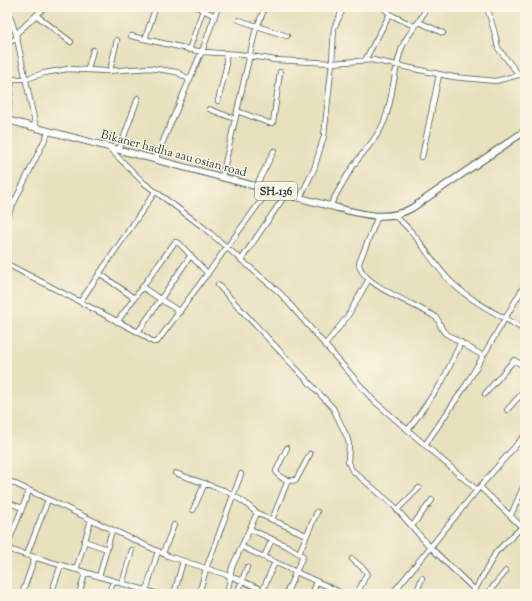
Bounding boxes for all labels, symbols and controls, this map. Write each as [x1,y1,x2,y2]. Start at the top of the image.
street label: Bikaner hadha aau osian road [99,126,249,182]
road number: SH-136 [255,182,297,200]

